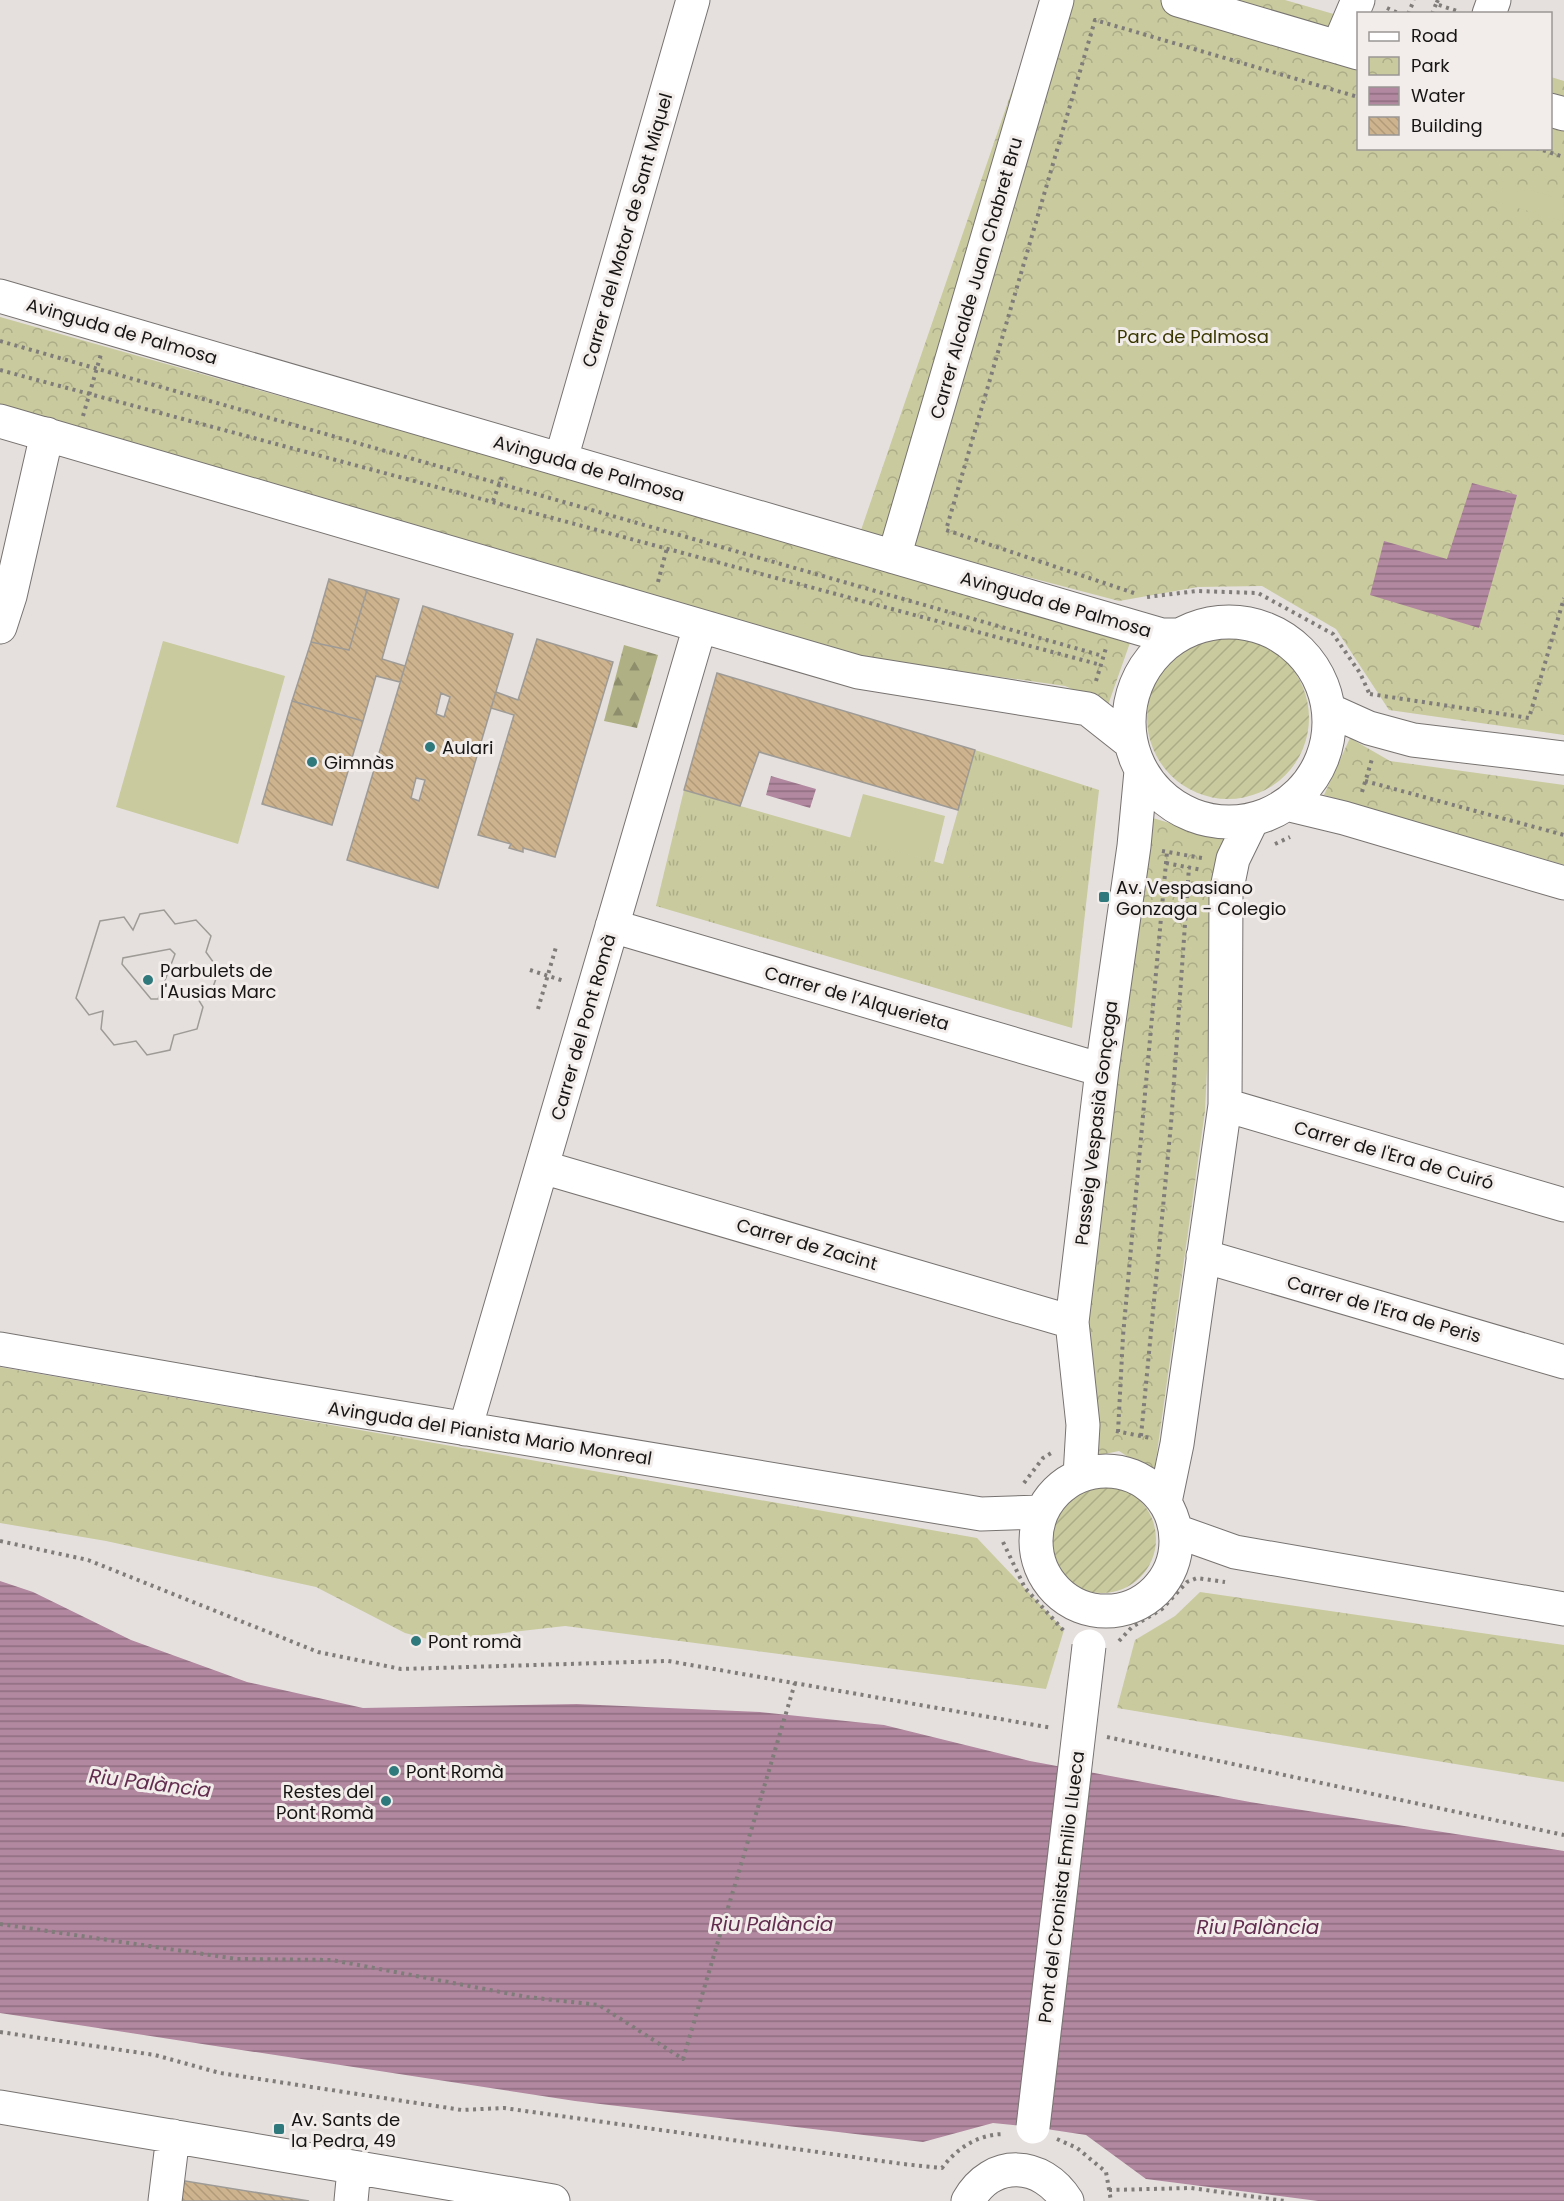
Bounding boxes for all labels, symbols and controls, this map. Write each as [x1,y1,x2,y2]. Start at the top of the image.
legend [1357,12,1552,150]
text: Road [1411,23,1458,48]
text: Park [1411,53,1450,78]
text: Water [1411,83,1465,108]
street label: Carrer del Motor de Sant Miquel [576,90,678,370]
text: Building [1411,113,1483,138]
street label: Carrer Alcalde Juan Chabret Bru [924,134,1028,422]
street label: Avinguda de Palmosa [23,292,221,370]
park label: Parc de Palmosa [1117,324,1269,349]
street label: Avinguda de Palmosa [490,429,688,507]
street label: Avinguda de Palmosa [957,565,1155,643]
place label: Aulari [442,735,493,760]
marker: Aulari [423,740,437,754]
place label: Gimnàs [324,750,394,775]
marker: Gimnàs [305,755,319,769]
place label: Av. Vespasiano Gonzaga - Colegio [1116,875,1286,921]
marker: Av. Vespasiano Gonzaga - Colegio [1097,890,1111,904]
street label: Carrer del Pont Romà [544,931,622,1123]
place label: Parbulets de l'Ausias Marc [160,958,277,1004]
street label: Carrer de l’Alquerieta [762,960,952,1036]
marker: Parbulets de l'Ausias Marc [141,973,155,987]
street label: Passeig Vespasià Gonçaga [1069,999,1123,1247]
street label: Carrer de l'Era de Cuiró [1291,1114,1497,1196]
street label: Carrer de Zacint [734,1212,880,1276]
street label: Carrer de l'Era de Peris [1284,1269,1484,1349]
street label: Avinguda del Pianista Mario Monreal [326,1395,654,1471]
place label: Pont romà [428,1629,522,1654]
marker: Pont romà [409,1634,423,1648]
street label: Pont del Cronista Emilio Llueca [1032,1750,1090,2024]
place label: Pont Romà [406,1759,504,1784]
water label: Riu Palància [87,1762,213,1804]
marker: Pont Romà [387,1764,401,1778]
place label: Restes del Pont Romà [276,1779,374,1825]
marker: Restes del Pont Romà [379,1794,393,1808]
water label: Riu Palància [711,1910,833,1938]
water label: Riu Palància [1197,1913,1319,1941]
place label: Av. Sants de la Pedra, 49 [291,2107,400,2153]
marker: Av. Sants de la Pedra, 49 [272,2122,286,2136]

